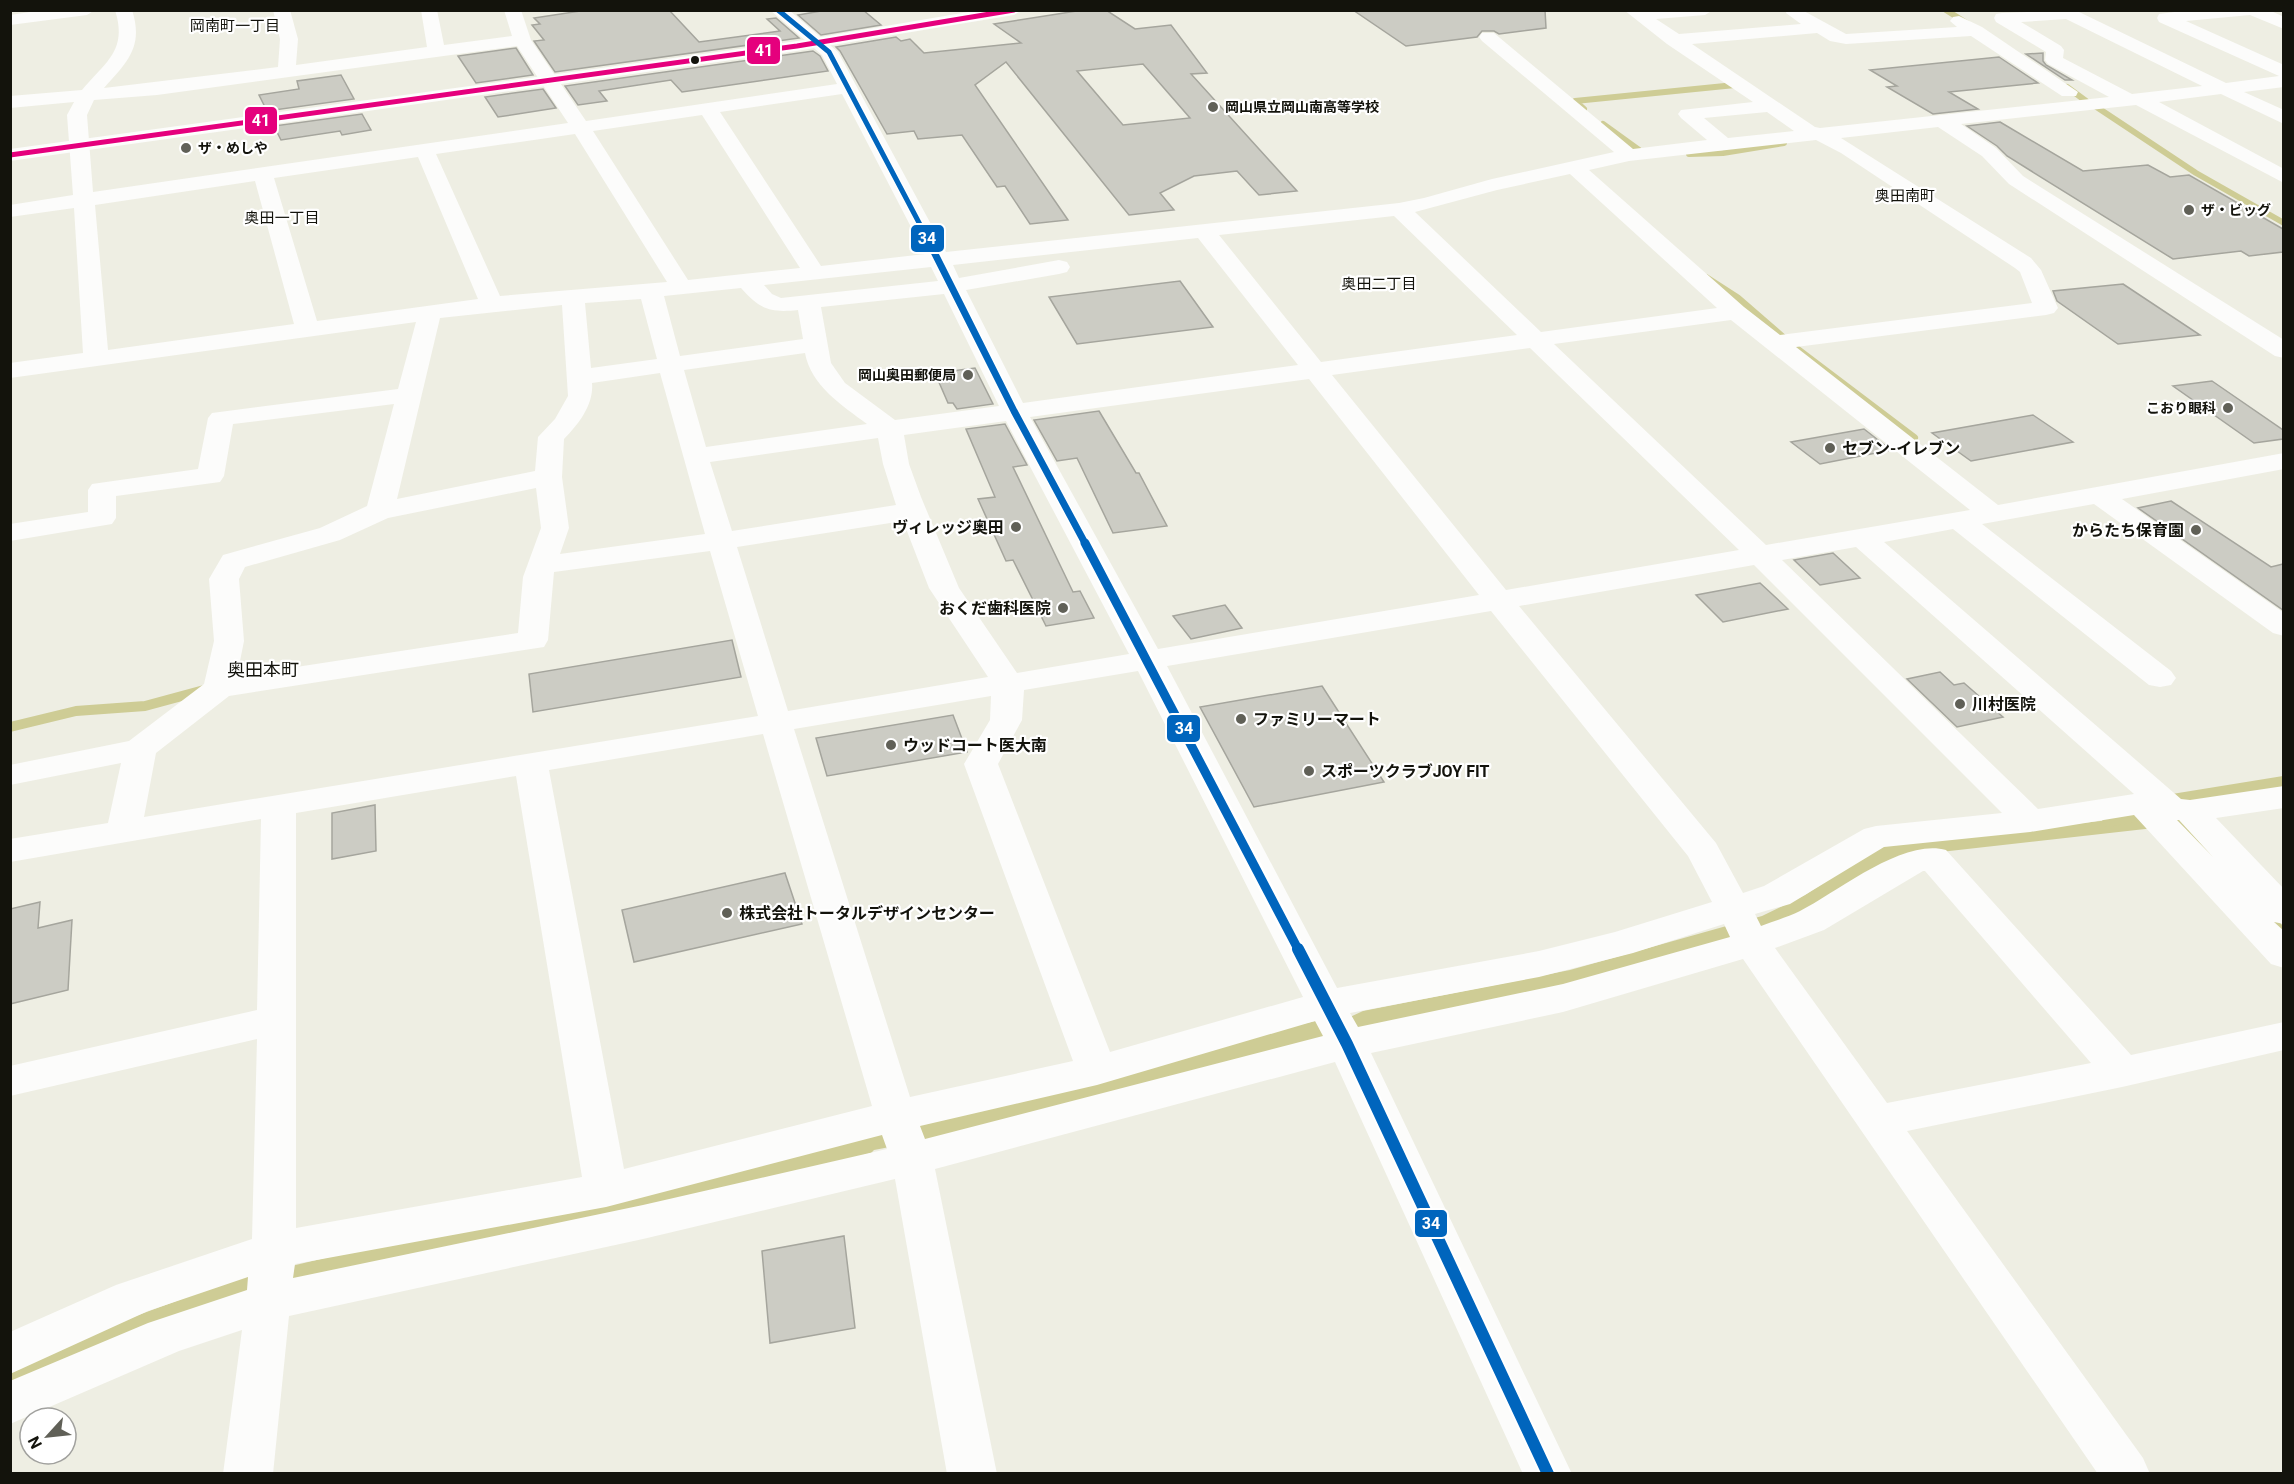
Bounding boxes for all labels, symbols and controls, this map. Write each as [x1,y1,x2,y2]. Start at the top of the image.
district label: 岡南町一丁目 [190,17,280,35]
line badge: 41 [746,36,781,65]
text: 41 [755,41,773,60]
unlabelled marker [689,54,701,66]
place label: 岡山県立岡山南高等学校 [1225,99,1379,115]
marker: 岡山県立岡山南高等学校 [1206,100,1220,114]
line badge: 41 [244,106,278,135]
text: 41 [252,111,270,130]
place label: ザ・めしや [198,140,268,156]
marker: ザ・めしや [179,141,193,155]
district label: 奥田南町 [1875,187,1935,205]
place label: ザ・ビッグ [2201,202,2271,218]
marker: ザ・ビッグ [2182,203,2196,217]
district label: 奥田一丁目 [244,209,320,227]
line badge: 34 [910,224,945,253]
text: 34 [918,229,936,248]
district label: 奥田二丁目 [1341,275,1417,293]
place label: 岡山奥田郵便局 [858,367,956,383]
marker: 岡山奥田郵便局 [961,368,975,382]
place label: こおり眼科 [2146,400,2216,416]
marker: こおり眼科 [2221,401,2235,415]
place label: セブン-イレブン [1842,439,1960,458]
marker: セブン-イレブン [1823,441,1837,455]
place label: ヴィレッジ奥田 [892,518,1004,537]
marker: ヴィレッジ奥田 [1009,520,1023,534]
place label: からたち保育園 [2072,521,2184,540]
marker: からたち保育園 [2189,523,2203,537]
place label: おくだ歯科医院 [939,599,1051,618]
marker: おくだ歯科医院 [1056,601,1070,615]
district label: 奥田本町 [227,659,299,680]
place label: 川村医院 [1972,695,2036,714]
marker: 川村医院 [1953,697,1967,711]
place label: ファミリーマート [1253,710,1381,729]
marker: ファミリーマート [1234,712,1248,726]
line badge: 34 [1166,714,1201,743]
text: 34 [1175,719,1193,738]
place label: ウッドコート医大南 [903,736,1047,755]
marker: ウッドコート医大南 [884,738,898,752]
place label: スポーツクラブJOY FIT [1321,762,1489,781]
marker: スポーツクラブJOY FIT [1302,764,1316,778]
place label: 株式会社トータルデザインセンター [739,904,995,923]
marker: 株式会社トータルデザインセンター [720,906,734,920]
line badge: 34 [1414,1209,1448,1238]
text: 34 [1422,1214,1440,1233]
north arrow [18,1406,78,1466]
text: N [24,1433,46,1452]

